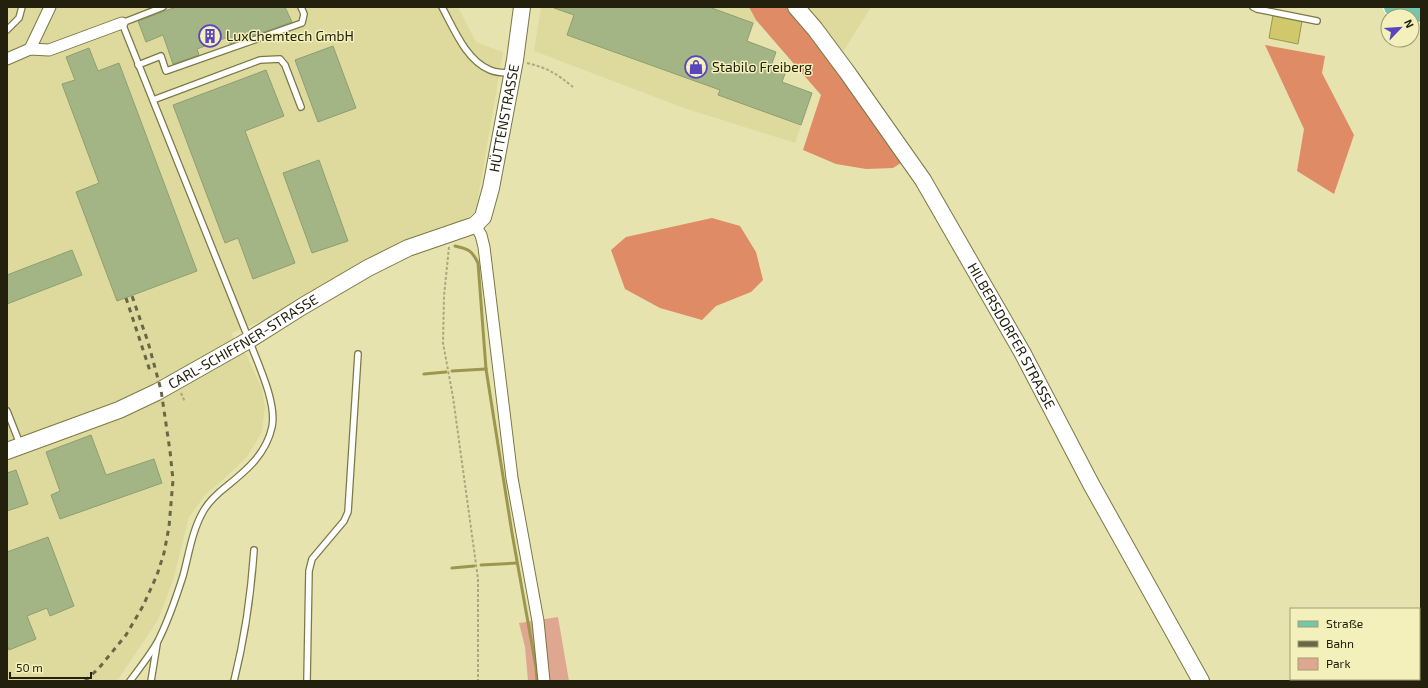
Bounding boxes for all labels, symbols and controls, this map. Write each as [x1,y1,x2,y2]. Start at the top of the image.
north arrow [1380,8,1420,48]
text: N [1402,17,1417,30]
building icon: LuxChemtech GmbH [197,23,223,49]
place label: LuxChemtech GmbH [226,27,354,44]
shop icon: Stabilo Freiberg [683,54,709,80]
place label: Stabilo Freiberg [712,58,812,75]
street label: HÜTTENSTRASSE [485,63,522,174]
street label: HILBERSDORFER STRASSE [964,260,1059,412]
street label: CARL-SCHIFFNER-STRASSE [165,290,321,392]
legend [1290,608,1420,680]
text: Straße [1326,616,1363,630]
text: Bahn [1326,636,1354,650]
scale bar [10,654,91,680]
text: Park [1326,656,1351,670]
text: 50 m [16,660,43,674]

